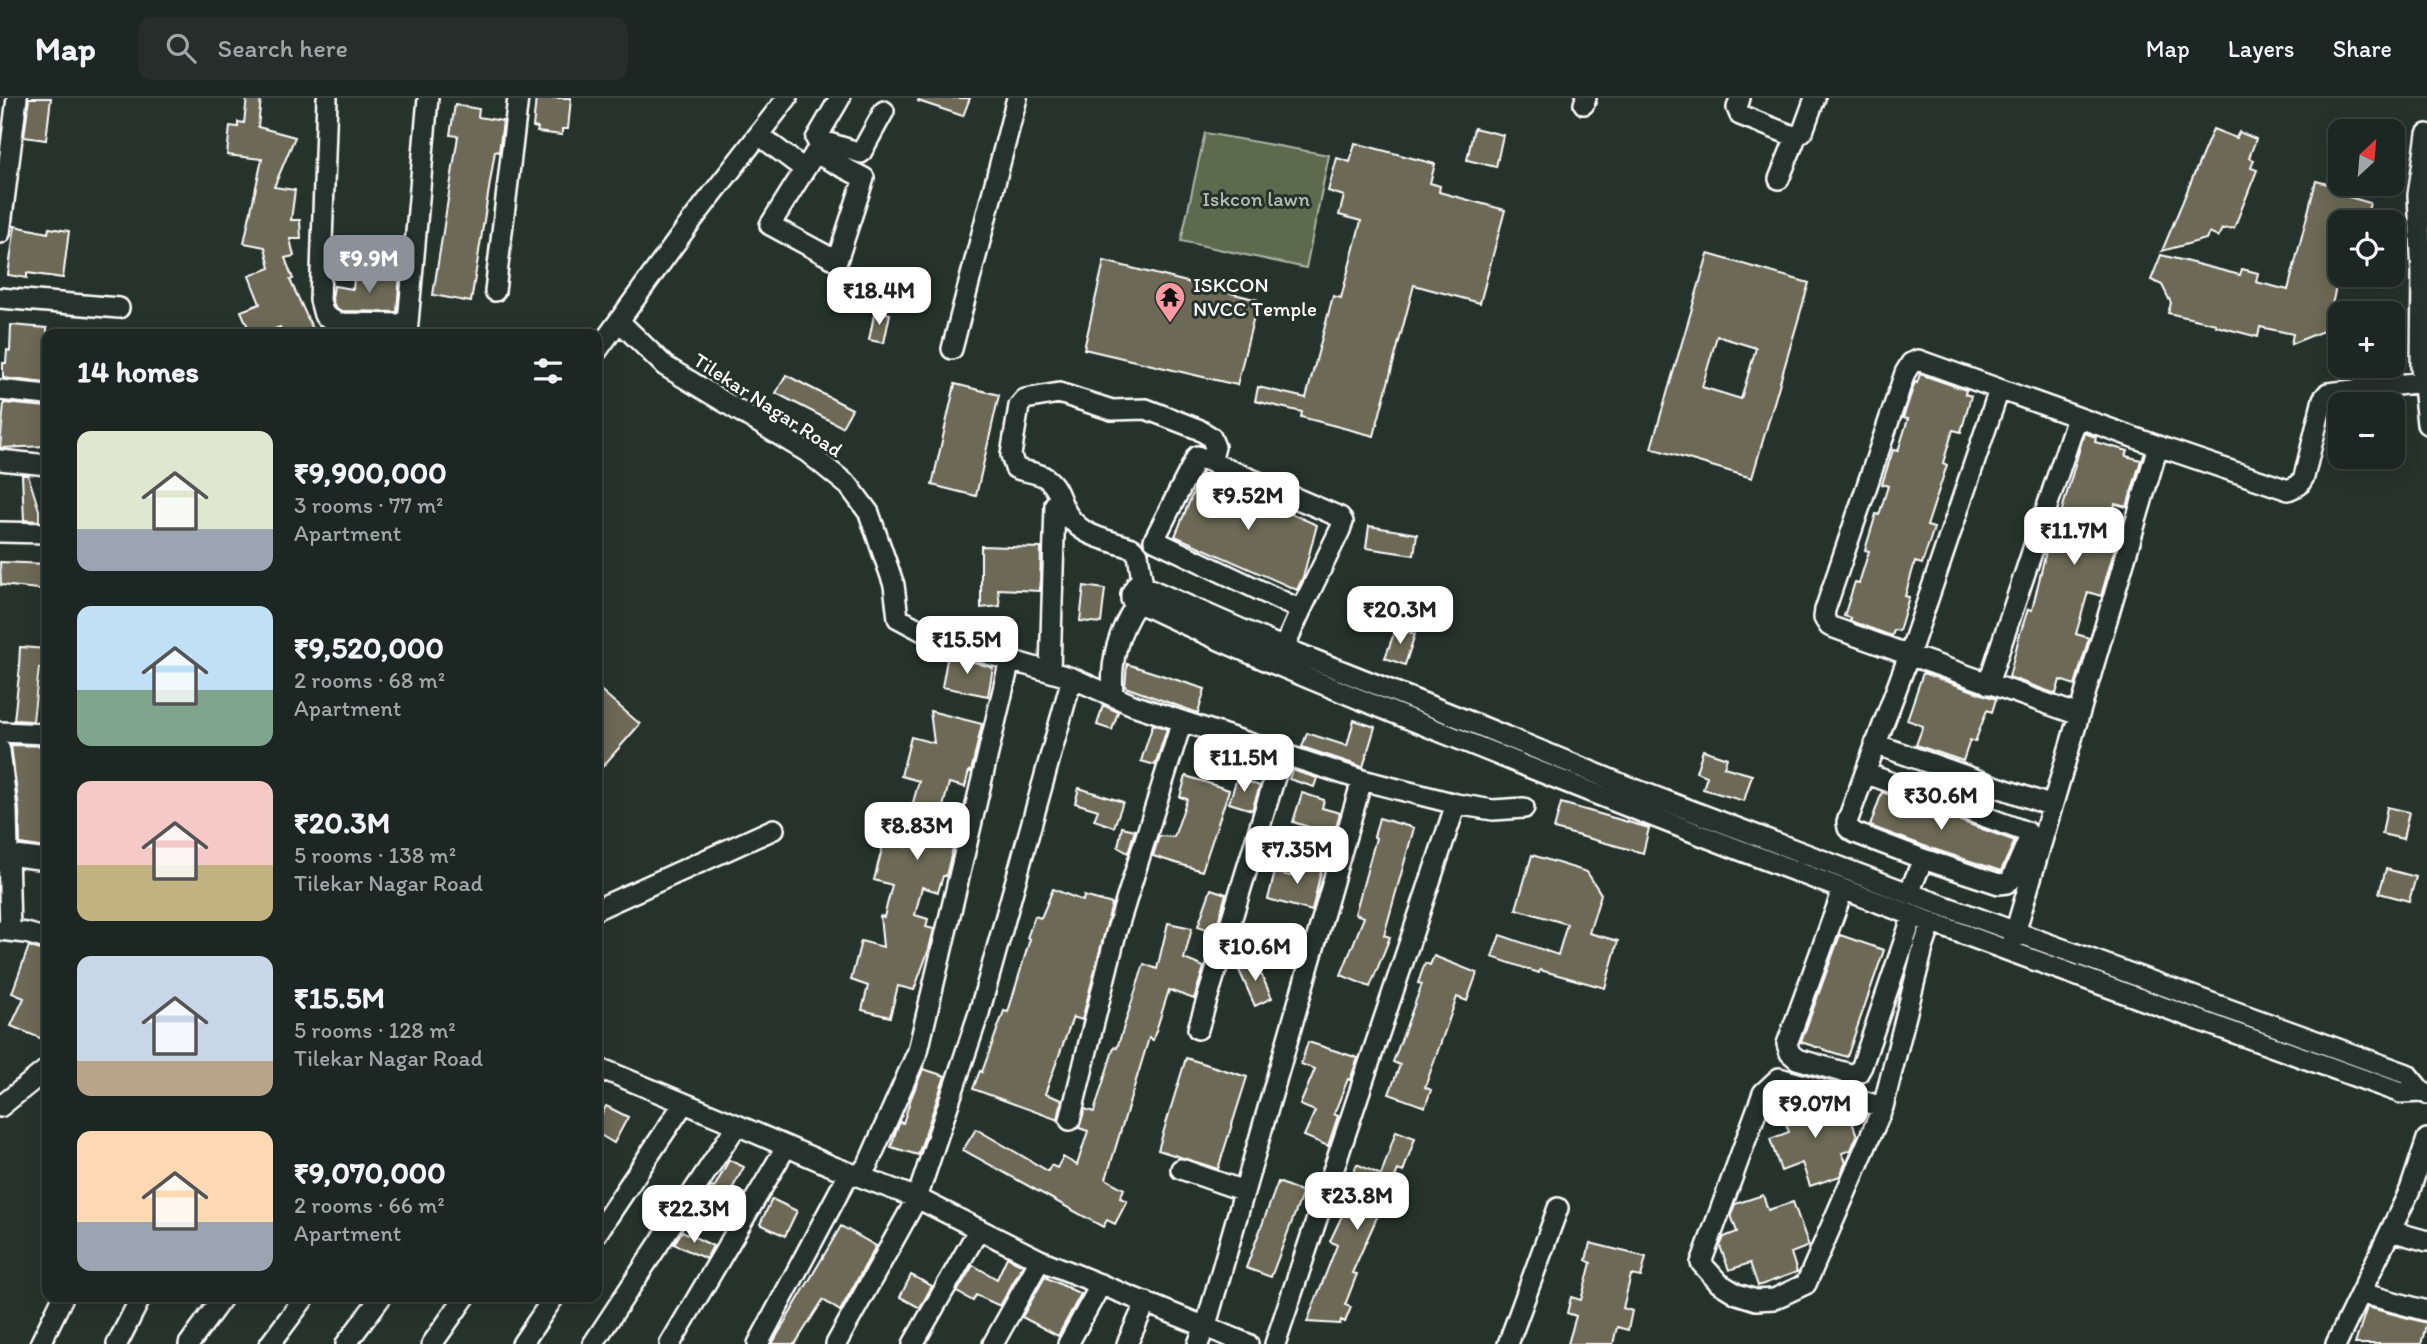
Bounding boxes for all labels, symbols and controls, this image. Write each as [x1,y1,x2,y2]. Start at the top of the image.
search box [138,17,628,80]
text: Map [35,29,96,68]
icon: search [162,29,200,67]
text: Search here [218,32,348,64]
text: Map [2146,34,2190,63]
text: Layers [2228,34,2295,63]
text: Share [2333,34,2392,63]
north arrow [2328,119,2404,196]
map controls [2328,119,2405,469]
park label: Iskcon lawn [1202,186,1310,211]
button: locate [2328,210,2405,287]
pin: ₹9.9M [320,236,418,295]
text: ₹9.9M [339,244,399,272]
pin: ₹18.4M [822,268,936,327]
place label: ISKCON NVCC Temple [1193,272,1317,321]
text: ₹18.4M [843,276,915,304]
temple icon: ISKCON NVCC Temple [1153,280,1187,324]
button: + [2328,301,2405,378]
street label: Tilekar Nagar Road [689,347,848,462]
icon: filters [529,352,567,390]
text: 14 homes [77,353,199,390]
button: − [2328,392,2405,469]
text: ₹9,900,000 [294,454,447,491]
icon: home [133,459,217,543]
pin: ₹9.52M [1191,472,1305,532]
text: ₹9.52M [1212,481,1284,509]
text: 3 rooms · 77 m² [294,491,444,519]
pin: ₹11.7M [2017,508,2131,567]
text: ₹11.7M [2040,516,2108,544]
text: Apartment [294,519,401,547]
pin: ₹20.3M [1343,587,1457,646]
text: ₹20.3M [1363,595,1437,623]
pin: ₹15.5M [910,616,1024,676]
text: ₹15.5M [932,625,1002,653]
text: ₹9,520,000 [294,629,444,666]
icon: home [133,634,217,718]
text: 2 rooms · 68 m² [294,666,445,694]
text: Apartment [294,694,401,722]
pin: ₹11.5M [1187,734,1301,794]
text: ₹11.5M [1210,743,1278,771]
pin: ₹30.6M [1884,772,1998,832]
text: ₹30.6M [1904,781,1978,809]
pin: ₹8.83M [860,802,974,862]
text: ₹20.3M [294,804,390,841]
icon: home [133,809,217,893]
text: ₹8.83M [881,811,953,839]
pin: ₹7.35M [1240,826,1354,886]
text: ₹7.35M [1262,835,1332,863]
text: 5 rooms · 138 m² [294,841,456,869]
text: Tilekar Nagar Road [294,869,483,897]
pin: ₹10.6M [1198,924,1312,983]
text: ₹10.6M [1219,932,1291,960]
text: ₹15.5M [294,979,385,1016]
icon: home [133,984,217,1068]
text: 5 rooms · 128 m² [294,1016,456,1044]
text: Tilekar Nagar Road [294,1044,483,1072]
pin: ₹9.07M [1758,1080,1872,1140]
text: ₹9.07M [1779,1089,1851,1117]
text: ₹9,070,000 [294,1154,446,1191]
icon: home [133,1159,217,1243]
pin: ₹23.8M [1300,1172,1414,1232]
text: ₹23.8M [1321,1181,1393,1209]
pin: ₹22.3M [637,1186,751,1245]
text: 2 rooms · 66 m² [294,1191,445,1219]
text: ₹22.3M [658,1194,730,1222]
text: Apartment [294,1219,401,1247]

